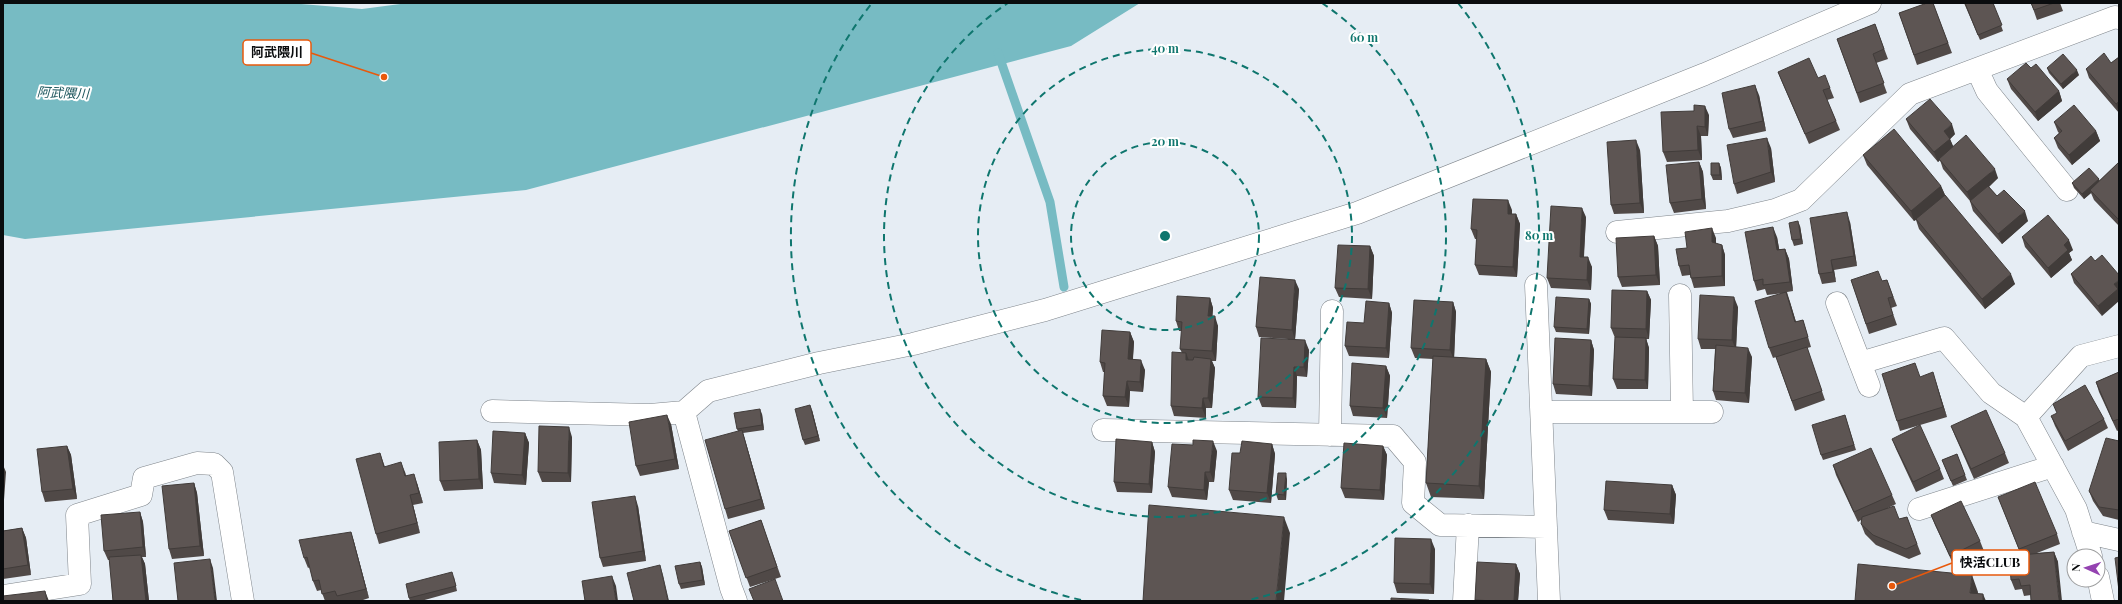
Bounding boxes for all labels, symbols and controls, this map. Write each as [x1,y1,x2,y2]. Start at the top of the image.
text: 60 m [1350,29,1378,45]
callout: 阿武隈川 [243,40,311,65]
text: 40 m [1151,40,1179,56]
text: 阿武隈川 [251,43,303,60]
water label: 阿武隈川 [37,83,91,101]
text: 20 m [1151,133,1179,149]
text: 80 m [1525,227,1553,243]
centre of rings [1158,229,1172,243]
north arrow [2066,548,2106,588]
callout: 快活CLUB [1952,550,2029,575]
text: 快活CLUB [1960,553,2021,570]
text: N [2068,563,2083,572]

